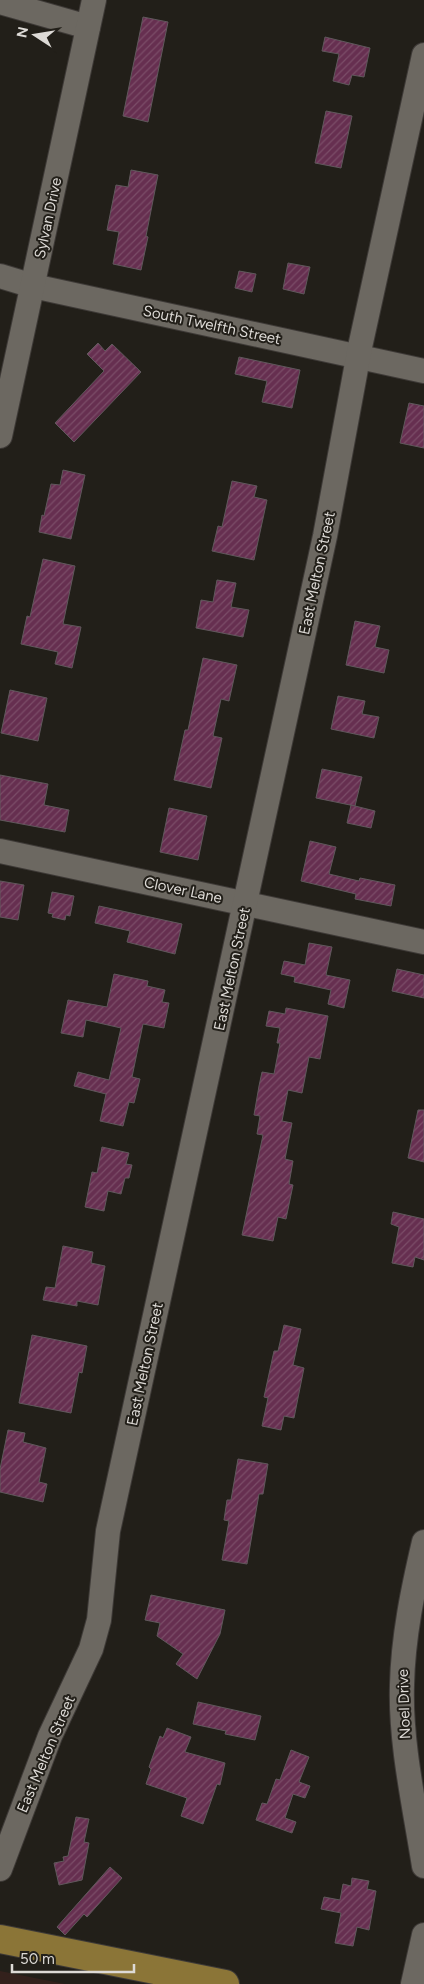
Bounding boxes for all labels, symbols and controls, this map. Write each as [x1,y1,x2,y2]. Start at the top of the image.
north arrow [10,10,60,60]
text: N [13,25,32,39]
street label: Sylvan Drive [31,176,65,260]
street label: South Twelfth Street [141,302,283,348]
street label: East Melton Street [295,509,339,636]
street label: Clover Lane [142,873,224,907]
street label: East Melton Street [210,905,254,1032]
street label: East Melton Street [123,1300,167,1427]
street label: Noel Drive [394,1669,414,1739]
street label: East Melton Street [13,1692,79,1815]
scale bar [12,1942,135,1974]
text: 50 m [20,1950,55,1968]

